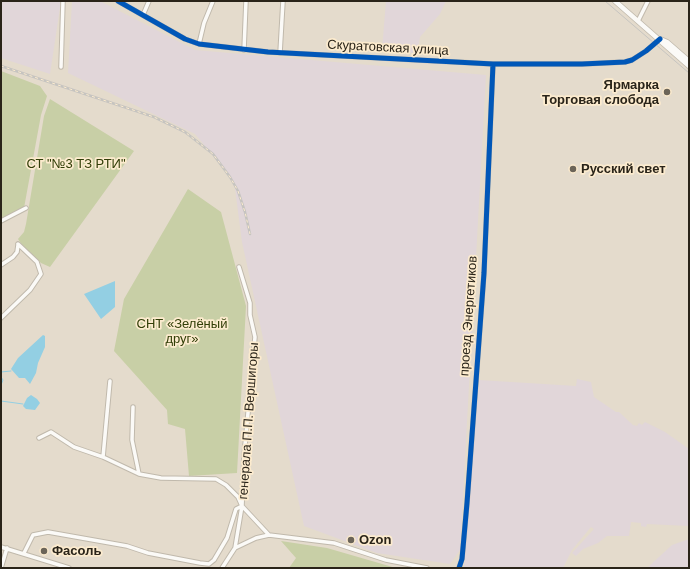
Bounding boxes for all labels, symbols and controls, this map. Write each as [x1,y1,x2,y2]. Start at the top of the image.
street label: Скуратовская улица [327,37,449,59]
place label: Ярмарка Торговая слобода [542,77,659,108]
marker: Ярмарка Торговая слобода [662,87,672,97]
park label: СТ "№3 ТЗ РТИ" [26,156,126,172]
place label: Русский свет [581,161,666,177]
marker: Русский свет [568,164,578,174]
street label: проезд Энергетиков [457,255,481,377]
park label: СНТ «Зелёный друг» [137,316,227,347]
street label: генерала П.П. Вершигоры [236,342,262,500]
place label: Ozon [359,532,391,548]
marker: Ozon [346,535,356,545]
place label: Фасоль [52,543,101,559]
marker: Фасоль [39,546,49,556]

